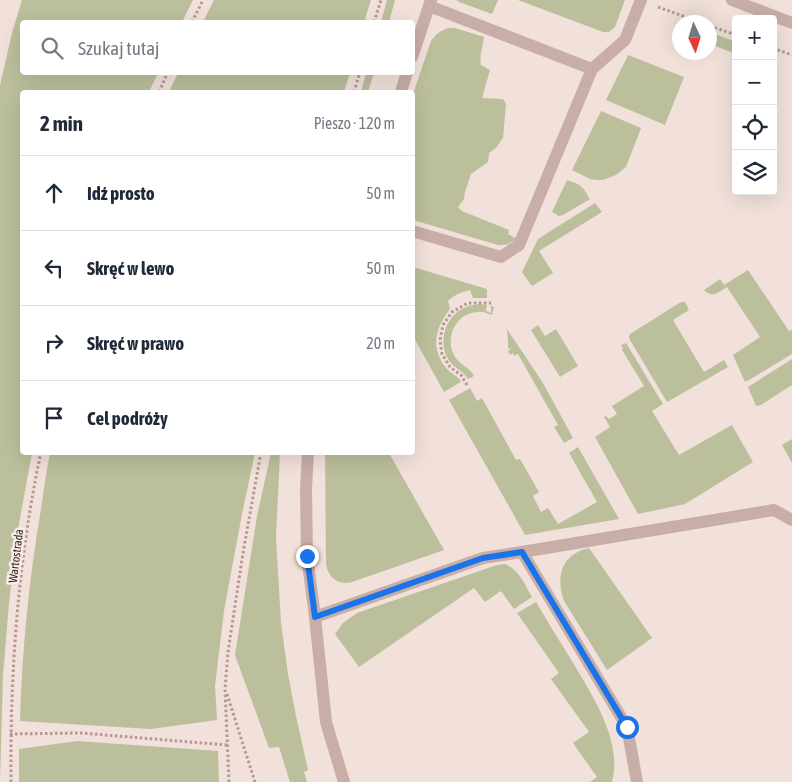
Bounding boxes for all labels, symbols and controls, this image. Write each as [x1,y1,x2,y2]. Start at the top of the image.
north arrow [672,15,717,60]
map controls [732,15,777,195]
button: + [732,15,777,60]
search box [20,20,415,75]
icon: search [38,34,66,62]
text: Szukaj tutaj [78,37,160,59]
button: − [732,60,777,105]
button: locate [732,105,777,150]
text: 2 min [40,111,83,135]
text: Pieszo · 120 m [314,114,395,132]
button: layers [732,150,777,195]
icon: ahead [40,179,68,207]
text: Idź prosto [87,182,155,204]
text: 50 m [366,184,395,202]
icon: left [40,254,68,282]
text: Skręć w lewo [87,257,174,279]
text: 50 m [366,259,395,277]
icon: right [40,329,68,357]
text: Skręć w prawo [87,332,184,354]
text: 20 m [366,334,395,352]
icon: arrive [40,404,68,432]
text: Cel podróży [87,407,168,429]
street label: Wartostrada [6,528,26,584]
route end [296,545,319,568]
route start [616,716,639,739]

